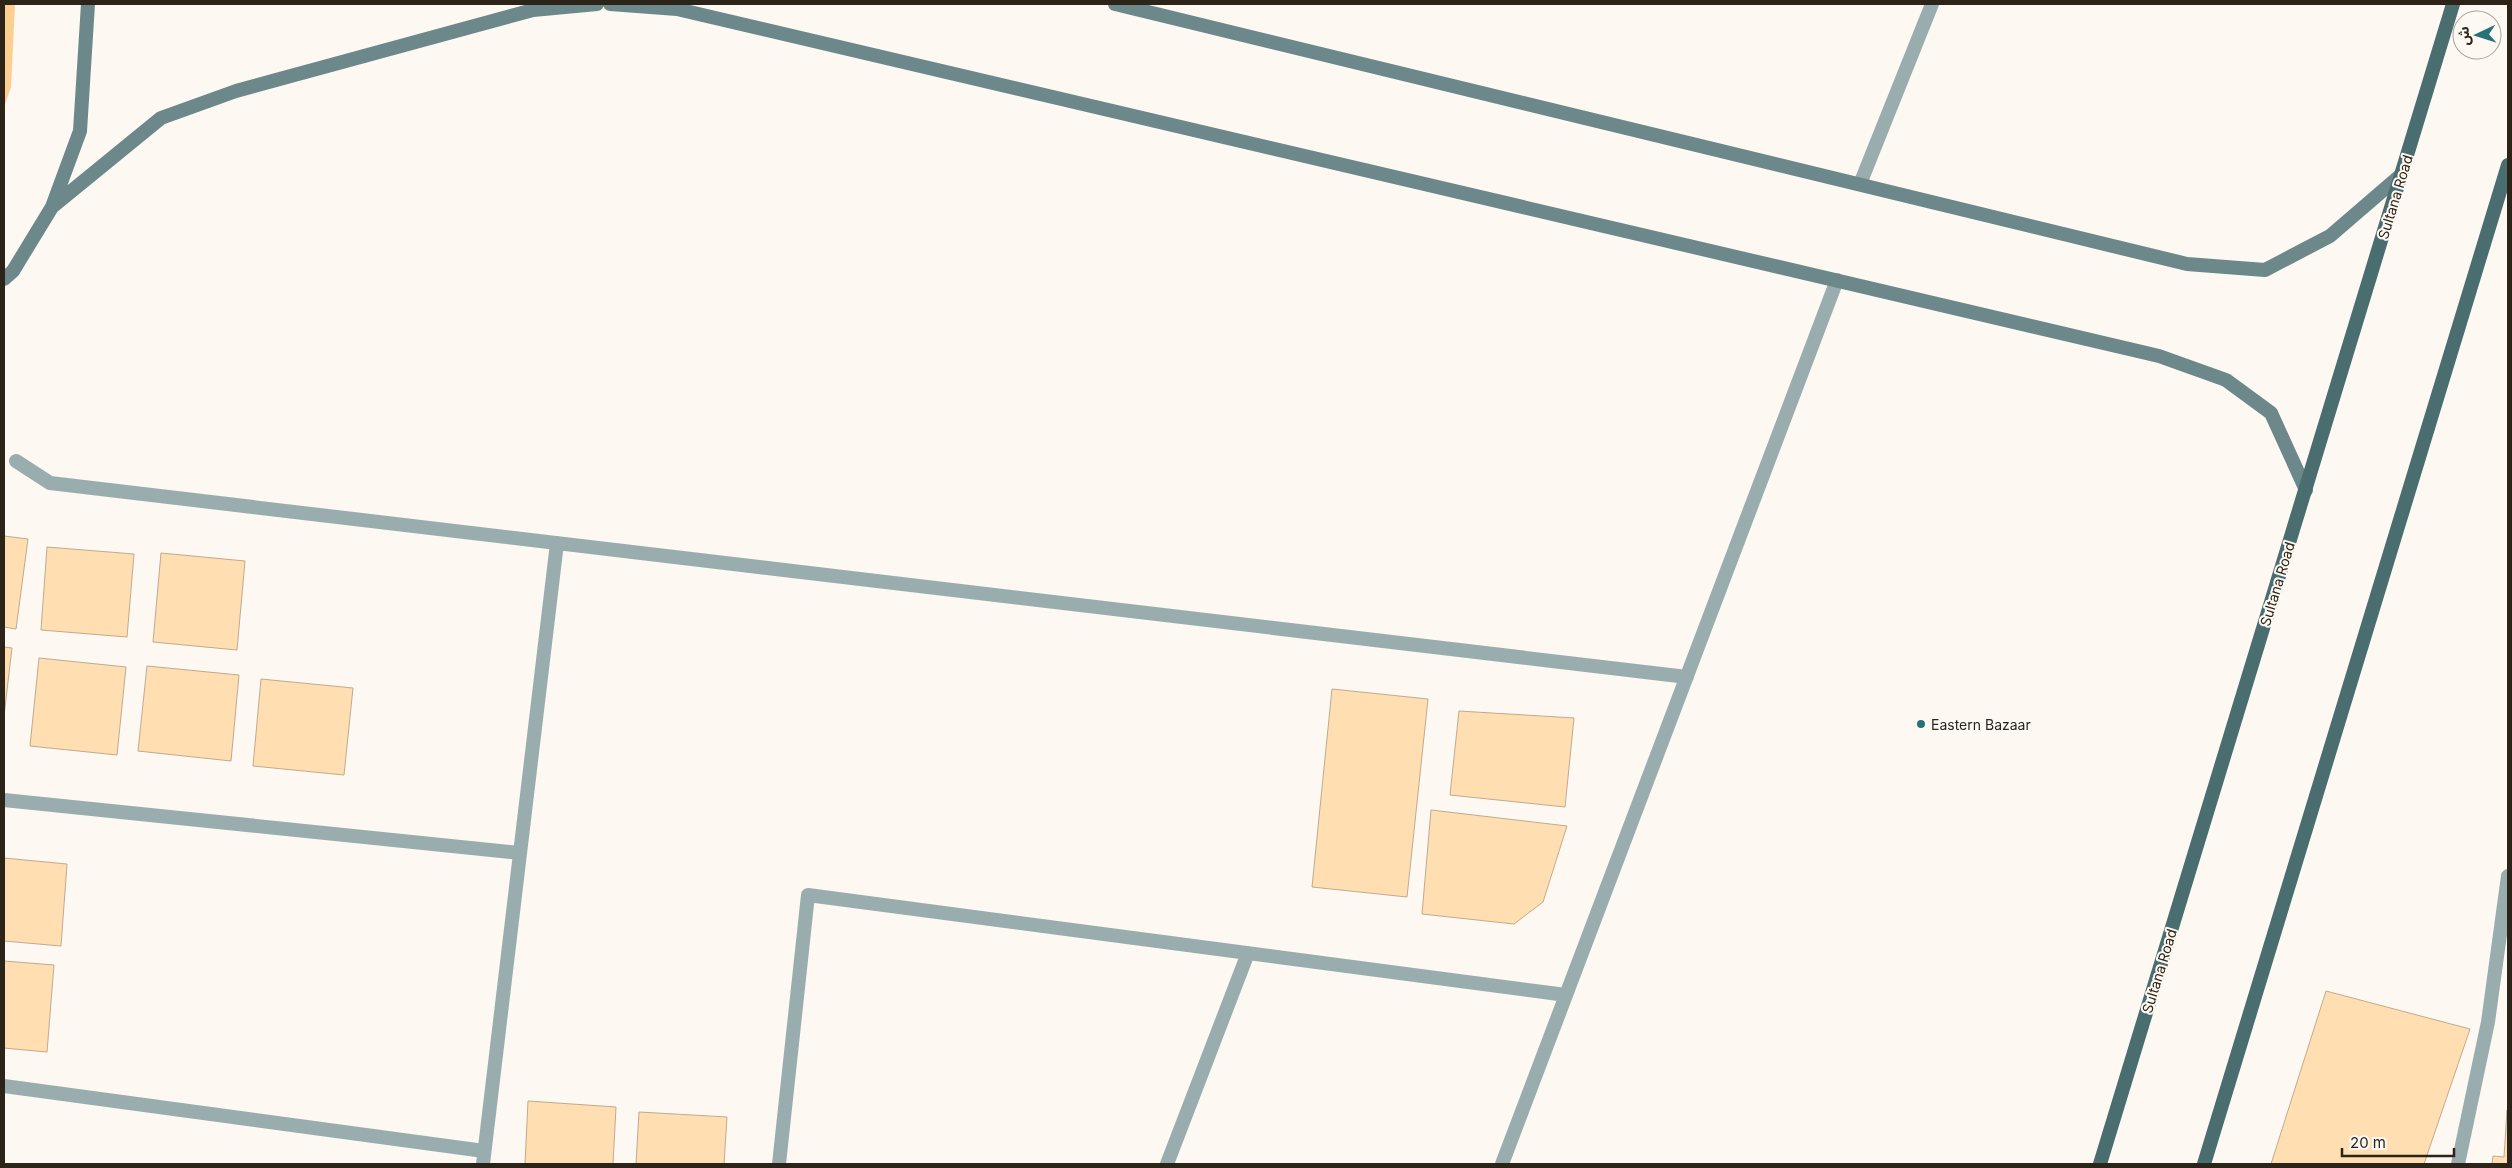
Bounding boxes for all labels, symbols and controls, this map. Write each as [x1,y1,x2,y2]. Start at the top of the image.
north arrow [2452,10,2502,60]
text: ش [2454,26,2473,46]
street label: Sultana Road [2374,153,2416,241]
street label: Sultana Road [2256,540,2298,628]
place label: Eastern Bazaar [1931,716,2031,733]
marker: Eastern Bazaar [1915,718,1927,730]
street label: Sultana Road [2138,927,2180,1015]
scale bar [2342,1126,2454,1158]
text: 20 m [2350,1133,2386,1152]

